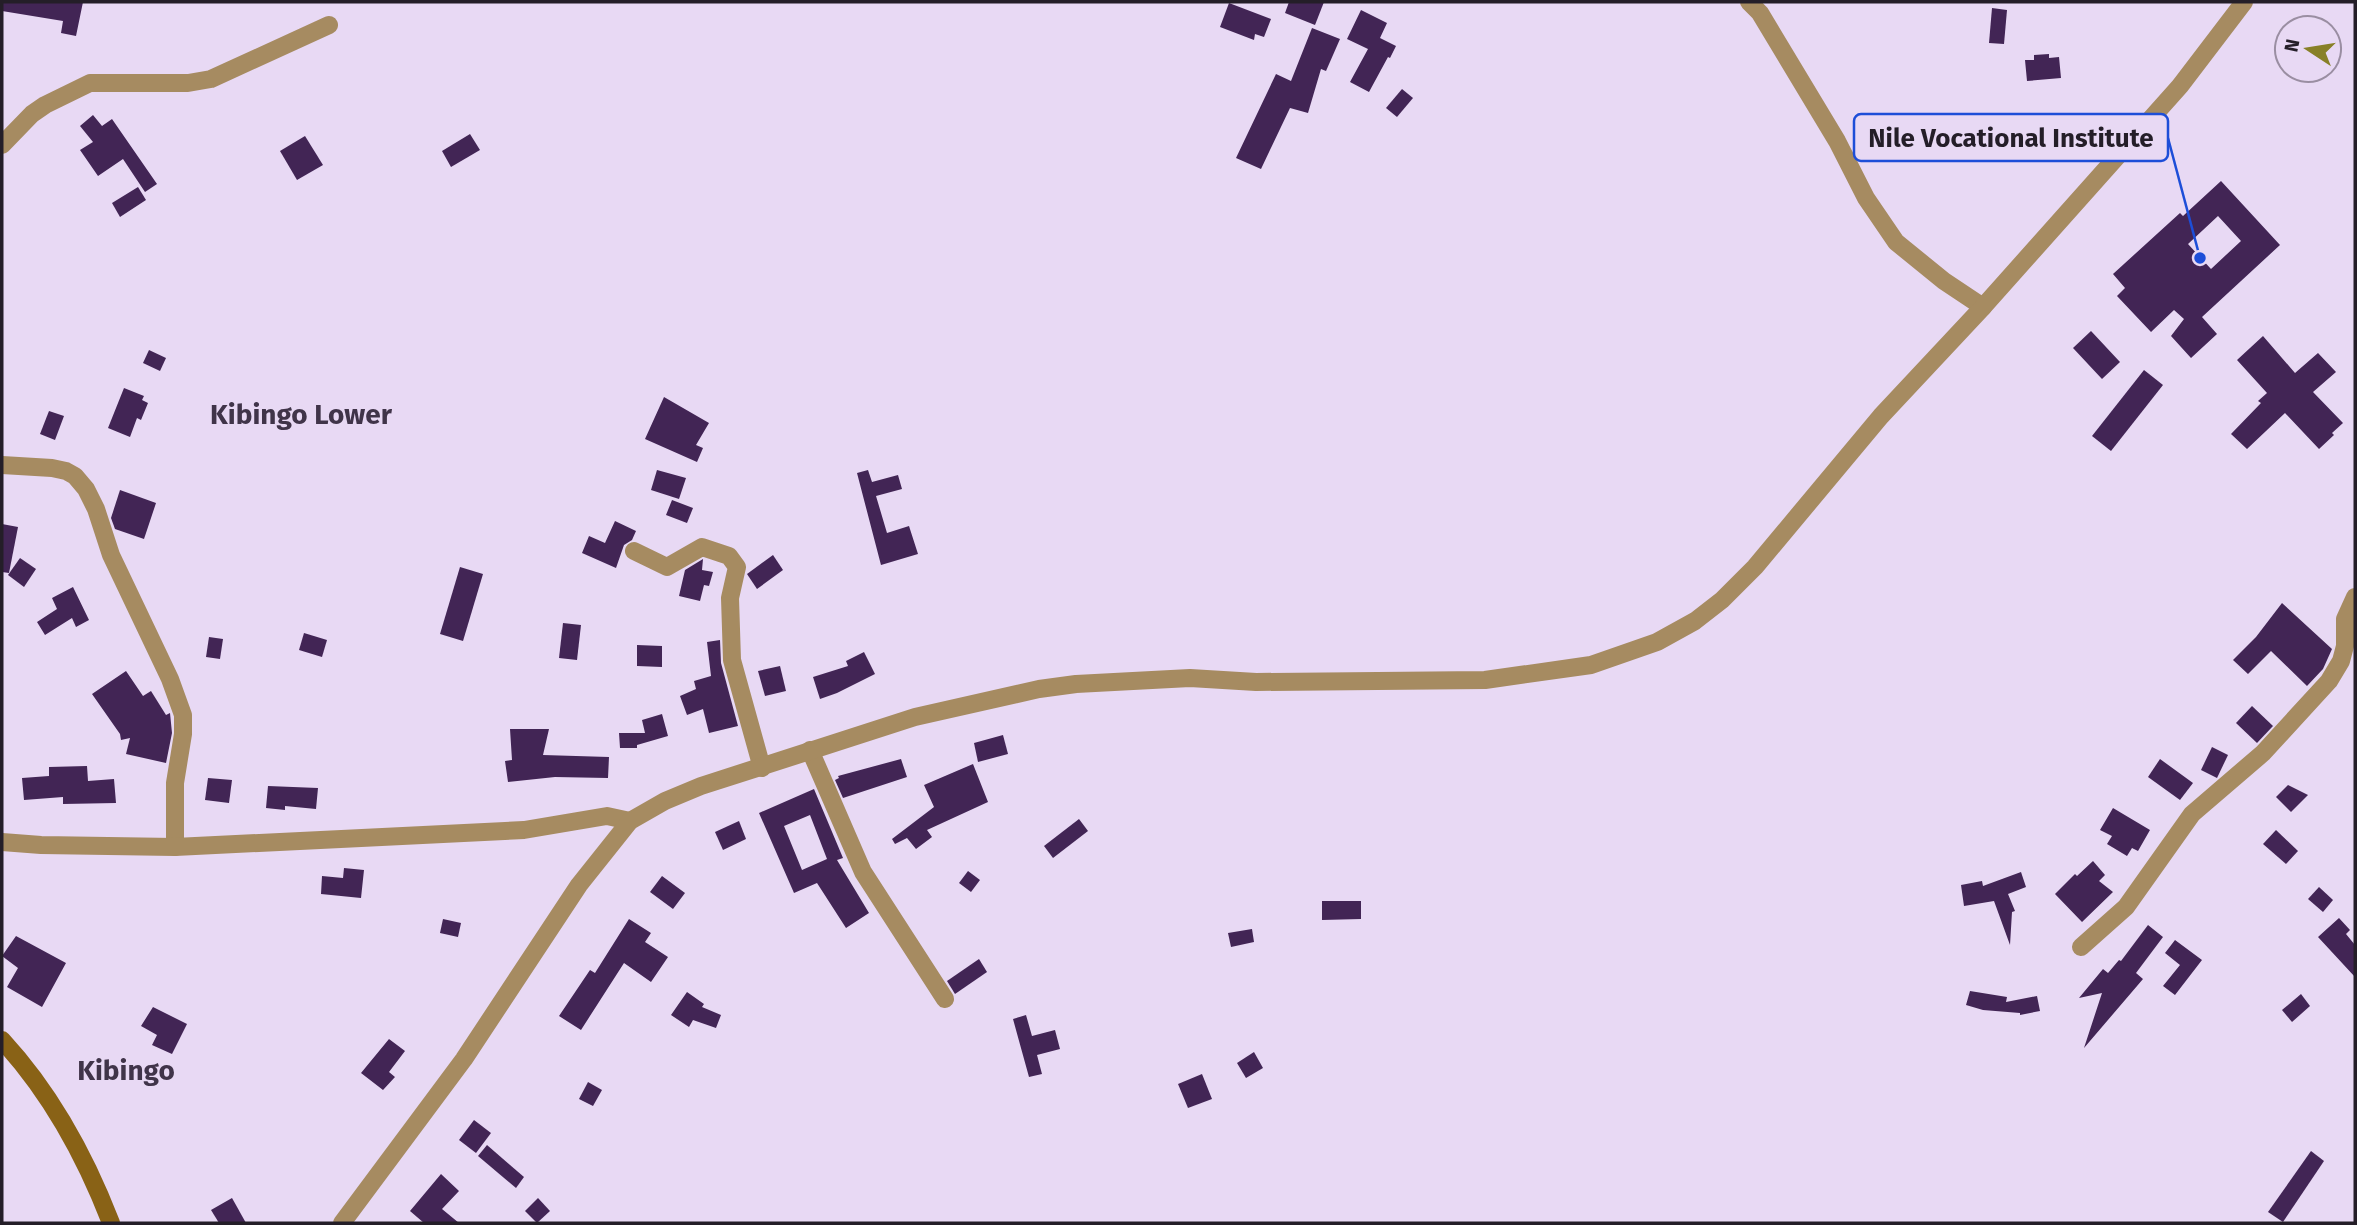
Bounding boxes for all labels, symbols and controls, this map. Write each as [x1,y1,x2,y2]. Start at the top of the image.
north arrow [2273,14,2343,84]
text: N [2279,37,2304,54]
callout: Nile Vocational Institute [1854,114,2168,161]
text: Nile Vocational Institute [1868,123,2154,154]
district label: Kibingo Lower [210,398,393,431]
district label: Kibingo [77,1054,175,1087]

